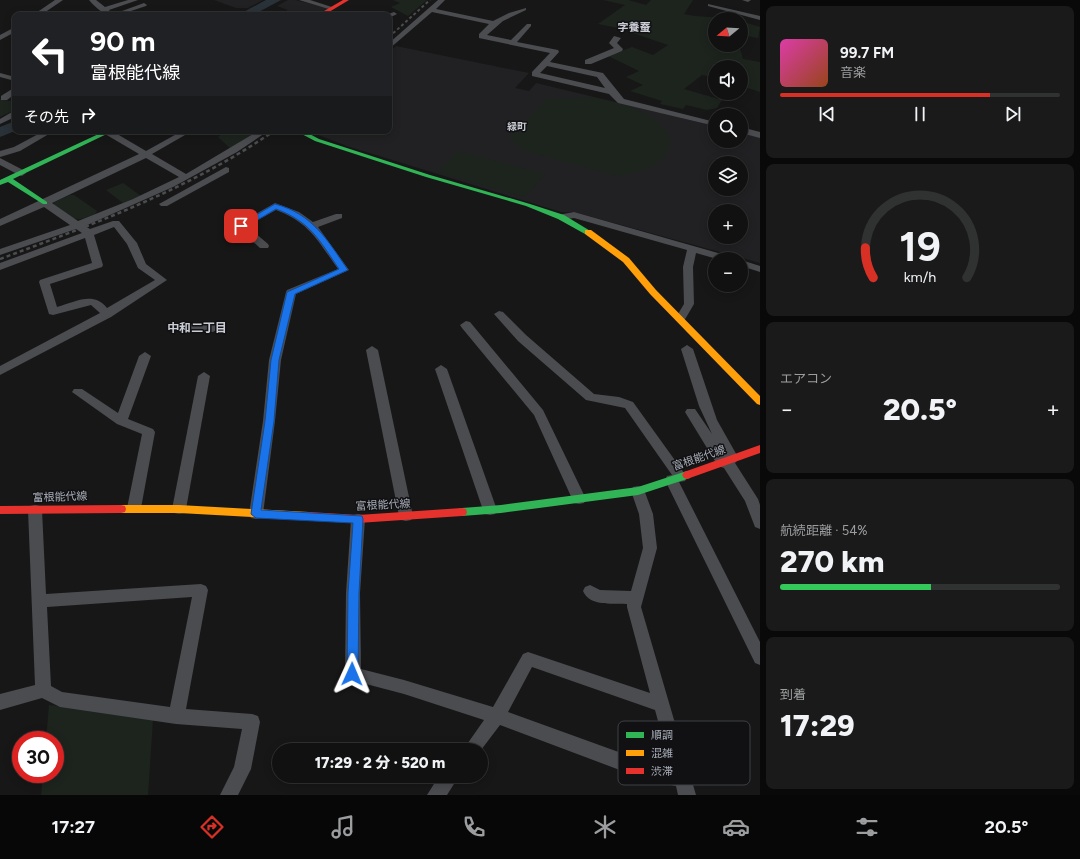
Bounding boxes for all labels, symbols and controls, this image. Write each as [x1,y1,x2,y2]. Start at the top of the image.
north arrow [708,12,748,52]
map controls [708,12,748,292]
district label: 字養蚕 [618,21,651,34]
text: 90 m [90,24,155,58]
icon: left [24,28,76,80]
text: 99.7 FM [840,44,894,62]
button: sound [708,60,748,100]
text: 富根能代線 [90,62,180,84]
text: 音楽 [840,65,866,80]
icon: previous [816,103,838,125]
icon: pause [909,103,931,125]
icon: next [1002,103,1024,125]
icon: right [77,104,99,126]
text: その先 [24,108,69,126]
button: search [708,108,748,148]
district label: 緑町 [507,120,527,133]
button: layers [708,156,748,196]
button: + [708,204,748,244]
pin [224,209,258,243]
icon: arrive [230,215,252,237]
text: 19 [899,220,941,270]
button: − [708,252,748,292]
text: km/h [904,267,936,285]
district label: 中和二丁目 [167,321,227,335]
text: エアコン [780,371,832,386]
text: 20.5° [883,391,957,428]
text: − [780,396,794,423]
text: + [1046,396,1060,423]
street label: 富根能代線 [671,443,727,473]
street label: 富根能代線 [32,490,88,504]
street label: 富根能代線 [355,497,411,513]
text: 航続距離 · 54% [780,523,868,538]
text: 270 km [780,543,884,580]
position arrow [331,653,373,695]
text: 到着 [780,687,806,702]
text: 17:29 [780,707,855,744]
legend [618,721,750,785]
text: 順調 [651,729,673,742]
speed limit sign: 30 [12,731,64,783]
text: 混雑 [651,747,673,760]
text: 17:29 · 2 分 · 520 m [315,754,445,772]
text: 渋滞 [651,765,673,778]
icon: directions [198,813,226,841]
icon: music [329,813,357,841]
icon: phone [460,813,488,841]
icon: climate [591,813,619,841]
icon: car [722,813,750,841]
icon: filters [853,813,881,841]
text: 17:27 [52,816,95,838]
text: 20.5° [985,816,1028,838]

